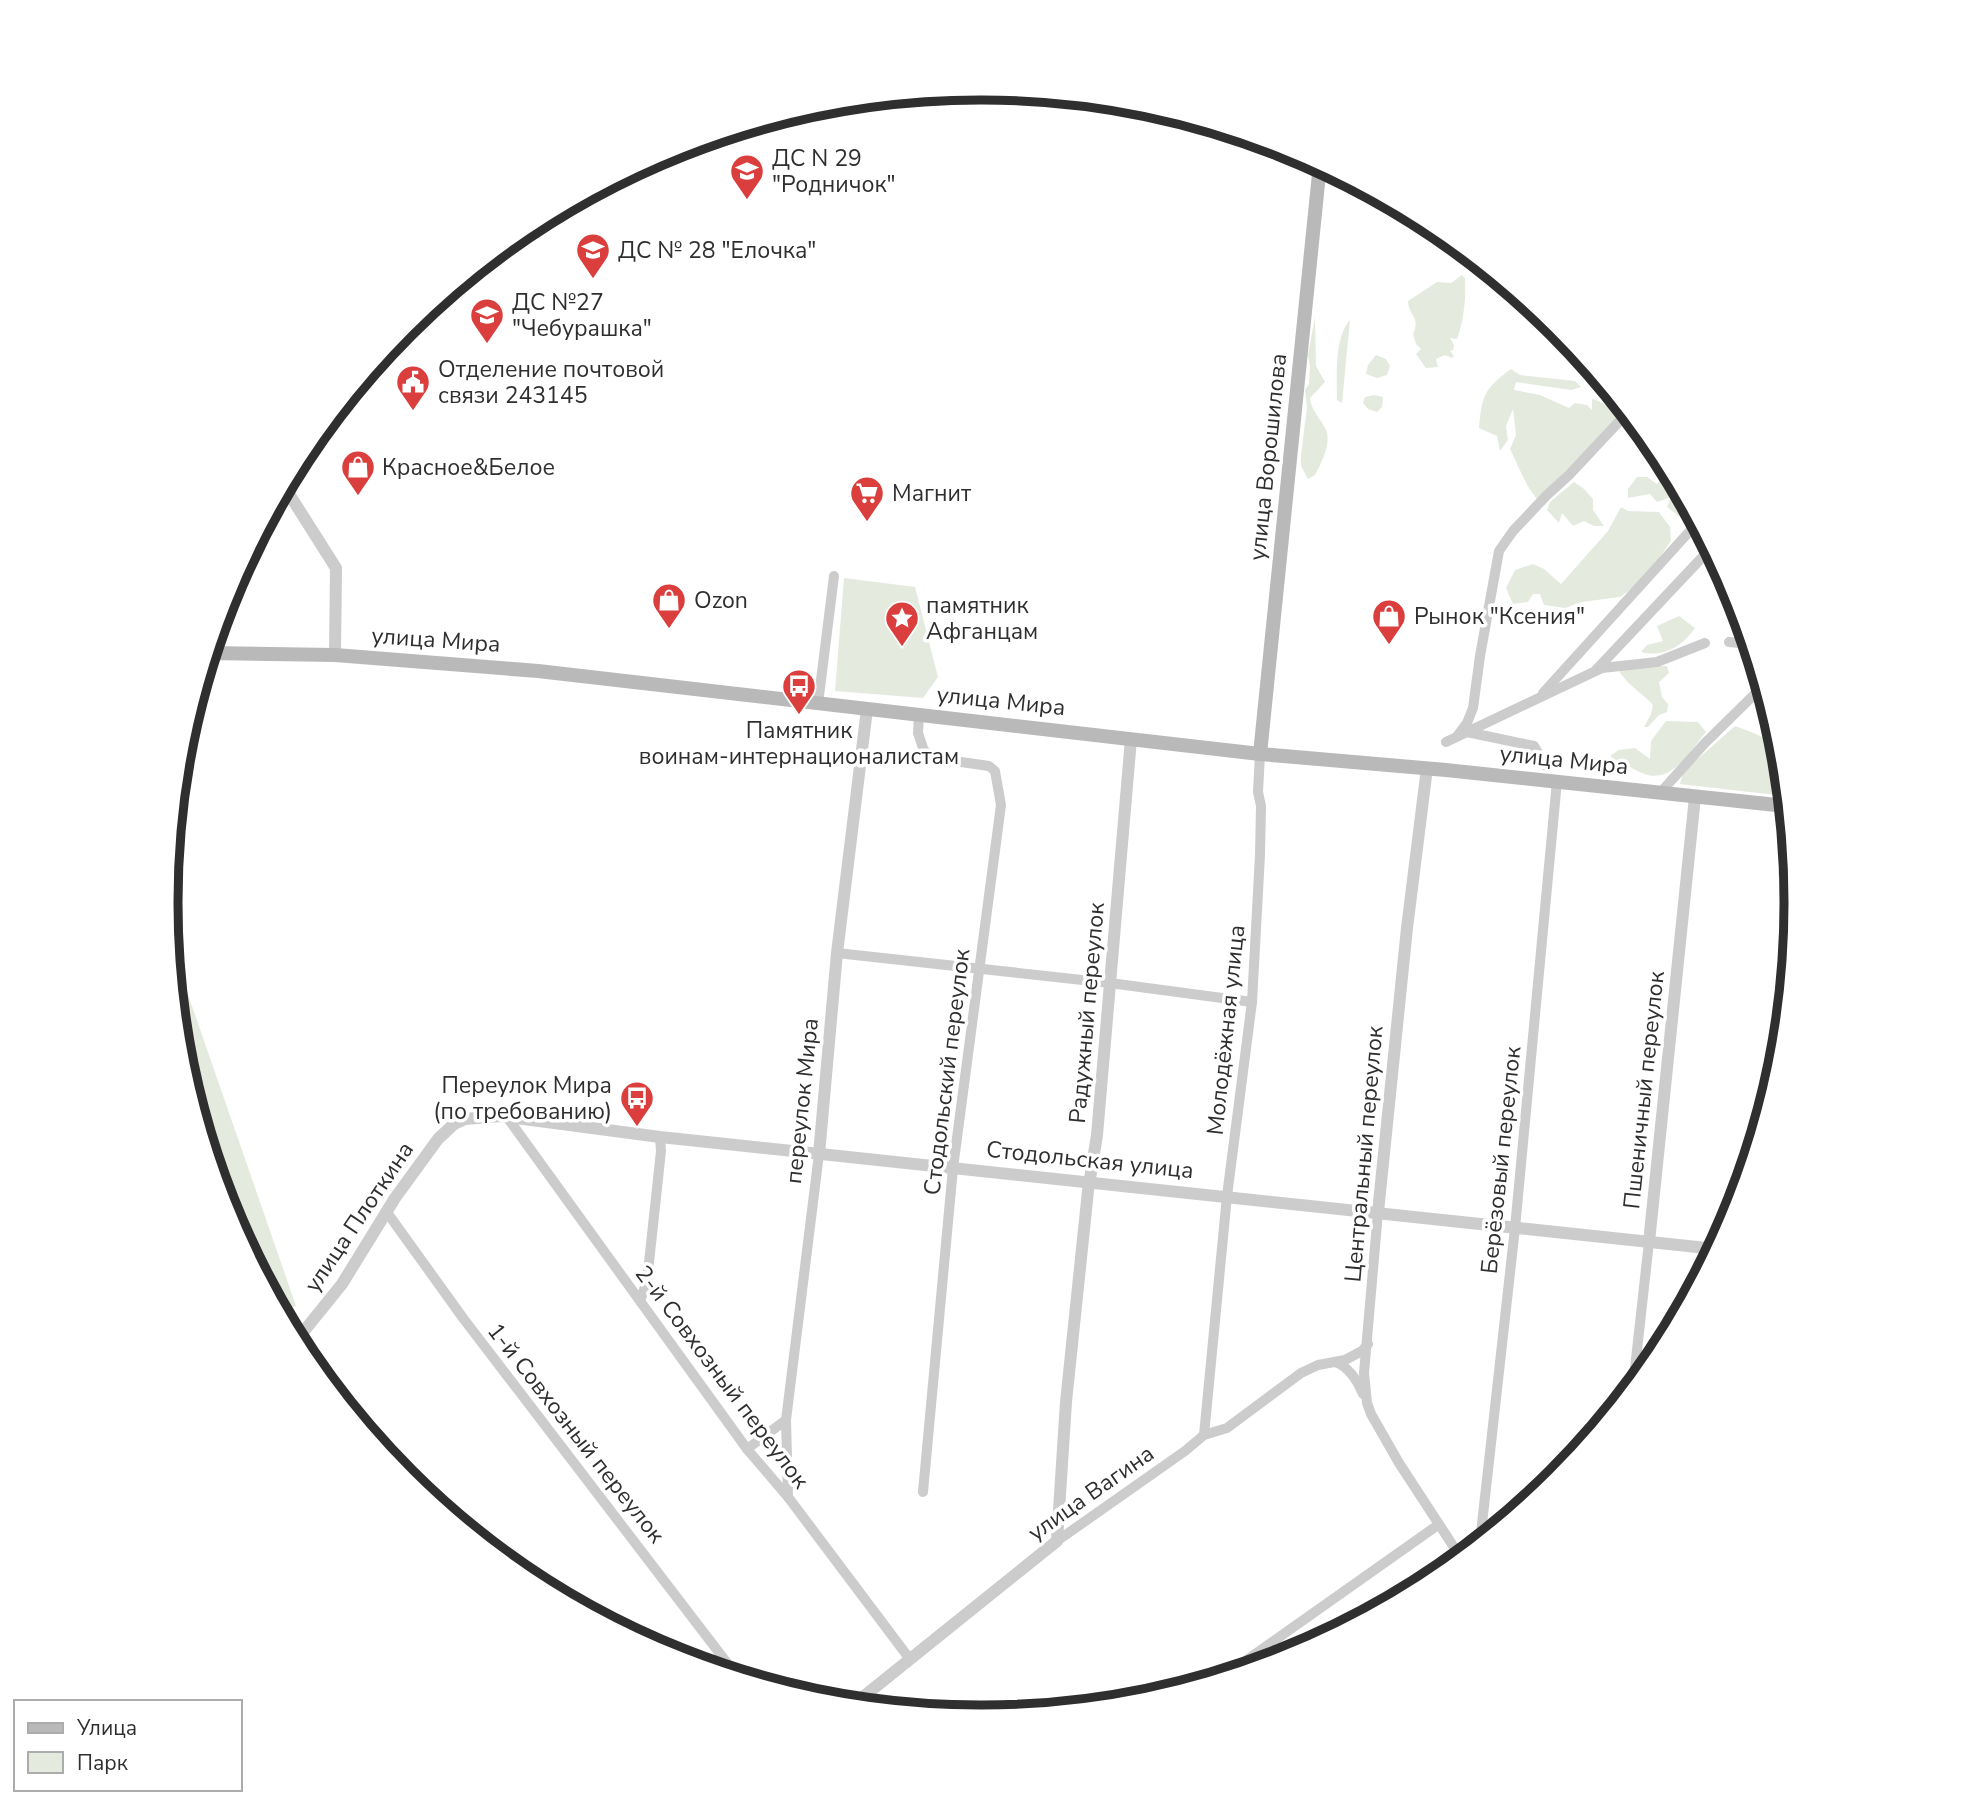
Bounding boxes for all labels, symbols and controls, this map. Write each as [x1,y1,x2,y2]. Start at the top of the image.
place label: ДС N 29 "Родничок" [772,143,896,200]
school or university icon: ДС N 29 "Родничок" [728,152,766,201]
school or university icon: ДС № 28 "Елочка" [574,231,612,280]
place label: ДС № 28 "Елочка" [618,235,816,266]
place label: ДС №27 "Чебурашка" [512,287,652,344]
school or university icon: ДС №27 "Чебурашка" [468,296,506,345]
street label: улица Ворошилова [1242,352,1294,562]
place label: Отделение почтовой связи 243145 [438,354,664,411]
public building icon: Отделение почтовой связи 243145 [394,363,432,412]
shop icon: Красное&Белое [339,448,377,497]
place label: Красное&Белое [382,452,555,483]
supermarket icon: Магнит [848,474,886,523]
place label: Магнит [892,478,972,509]
shop icon: Ozon [650,581,688,630]
place label: Ozon [694,585,748,616]
place label: памятник Афганцам [926,590,1038,647]
shop icon: Рынок "Ксения" [1370,597,1408,646]
place icon: памятник Афганцам [883,599,921,648]
place label: Рынок "Ксения" [1414,601,1585,632]
street label: улица Мира [370,620,502,660]
bus stop icon: Памятник воинам‐интернационалистам [780,667,818,716]
street label: улица Мира [935,679,1067,723]
place label: Памятник воинам‐интернационалистам [639,715,959,772]
street label: улица Мира [1498,738,1630,782]
street label: Радужный переулок [1062,900,1112,1125]
street label: Молодёжная улица [1200,923,1252,1137]
street label: Стодольский переулок [917,946,978,1197]
street label: Пшеничный переулок [1616,969,1672,1210]
street label: переулок Мира [778,1017,826,1185]
street label: Центральный переулок [1337,1024,1391,1283]
street label: Берёзовый переулок [1474,1044,1528,1275]
place label: Переулок Мира (по требованию) [433,1070,612,1127]
bus stop icon: Переулок Мира (по требованию) [618,1079,656,1128]
street label: Стодольская улица [985,1134,1195,1186]
street label: улица Плоткина [297,1136,421,1298]
street label: 2-й Совхозный переулок [628,1259,817,1495]
street label: 1-й Совхозный переулок [480,1317,672,1550]
street label: улица Вагина [1022,1438,1160,1548]
legend [14,1700,242,1791]
text: Улица [76,1714,137,1742]
text: Парк [77,1749,129,1777]

